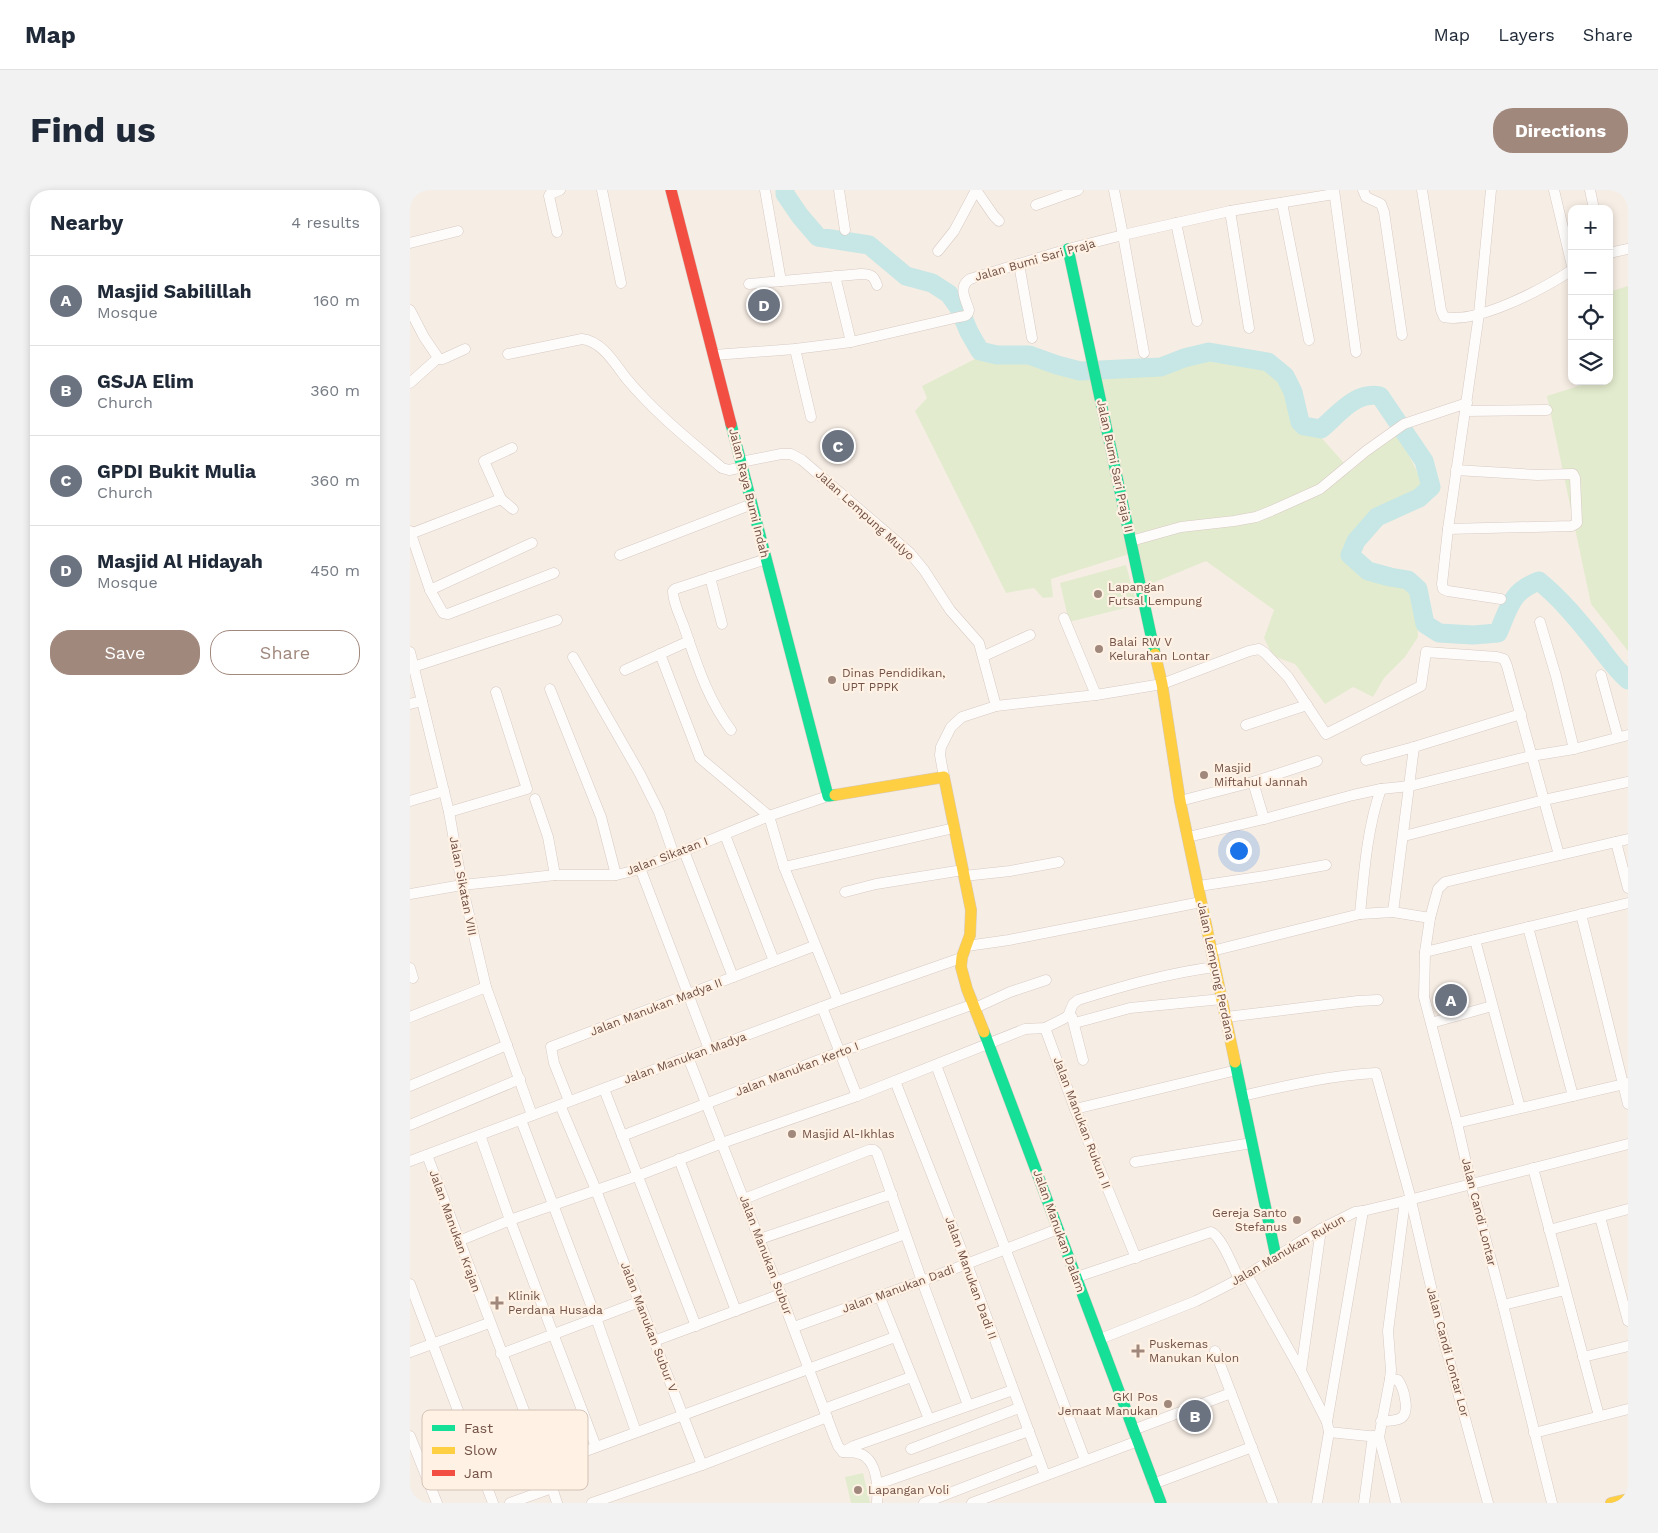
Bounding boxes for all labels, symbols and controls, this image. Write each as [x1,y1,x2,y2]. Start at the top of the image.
text: Map [25,21,76,49]
text: Map [1433,24,1470,45]
text: Layers [1498,24,1555,45]
text: Share [1583,24,1633,45]
button: Directions [1493,108,1628,153]
text: Find us [30,109,156,151]
map controls [1568,205,1613,385]
button: + [1568,205,1613,250]
text: Nearby [50,210,123,235]
text: 4 results [291,213,360,232]
street label: Jalan Bumi Sari Praja [973,236,1097,284]
button: − [1568,250,1613,295]
text: Masjid Sabilillah [97,280,252,303]
pin: D [748,286,780,324]
text: A [61,291,71,310]
text: 160 m [313,291,360,310]
button: locate [1568,295,1613,340]
text: Mosque [97,303,158,322]
button: layers [1568,340,1613,385]
text: GSJA Elim [97,370,194,393]
text: B [61,381,71,400]
text: 360 m [310,381,360,400]
text: Church [97,393,153,412]
street label: Jalan Bumi Sari Praja II [1094,398,1136,534]
street label: Jalan Raya Bumi Indah [726,427,772,559]
pin: C [822,427,854,465]
text: GPDI Bukit Mulia [97,460,256,483]
street label: Jalan Lempung Mulyo [813,467,917,563]
text: C [61,471,71,490]
text: 360 m [310,471,360,490]
text: Church [97,483,153,502]
text: Masjid Al Hidayah [97,550,263,573]
text: D [60,561,72,580]
text: 450 m [310,561,360,580]
text: Mosque [97,573,158,592]
place label: Lapangan Futsal Lempung [1108,580,1202,608]
marker: Lapangan Futsal Lempung [1092,588,1104,600]
button: Save [50,630,200,675]
button: Share [210,630,360,675]
place label: Balai RW V Kelurahan Lontar [1109,635,1210,663]
marker: Balai RW V Kelurahan Lontar [1093,643,1105,655]
place label: Dinas Pendidikan, UPT PPPK [842,666,946,694]
marker: Dinas Pendidikan, UPT PPPK [826,674,838,686]
place label: Masjid Miftahul Jannah [1214,761,1308,789]
marker: Masjid Miftahul Jannah [1198,769,1210,781]
street label: Jalan Sikatan I [624,834,710,878]
street label: Jalan Sikatan VIII [447,835,479,937]
your location [1226,838,1252,864]
street label: Jalan Lempung Perdana [1195,901,1238,1042]
street label: Jalan Manukan Madya II [588,975,724,1039]
pin: A [1435,981,1467,1019]
street label: Jalan Manukan Madya [622,1029,748,1087]
street label: Jalan Manukan Kerto I [733,1039,861,1099]
street label: Jalan Manukan Rukun II [1050,1055,1114,1191]
place label: Masjid Al-Ikhlas [802,1127,895,1141]
marker: Masjid Al-Ikhlas [786,1128,798,1140]
street label: Jalan Candi Lontar [1459,1157,1499,1268]
street label: Jalan Manukan Krajan [426,1168,484,1294]
street label: Jalan Manukan Dalam [1030,1168,1088,1294]
street label: Jalan Manukan Subur [737,1193,795,1317]
place label: Gereja Santo Stefanus [1212,1206,1287,1234]
street label: Jalan Manukan Rukun [1229,1212,1347,1288]
marker: Gereja Santo Stefanus [1291,1214,1303,1226]
street label: Jalan Manukan Dadi II [942,1215,1000,1341]
street label: Jalan Manukan Subur V [618,1260,680,1394]
street label: Jalan Manukan Dadi [840,1262,956,1316]
street label: Jalan Candi Lontar Lor [1424,1286,1472,1419]
place label: Klinik Perdana Husada [508,1289,603,1317]
marker: Klinik Perdana Husada [490,1296,504,1310]
place label: Puskemas Manukan Kulon [1149,1337,1239,1365]
marker: Puskemas Manukan Kulon [1131,1344,1145,1358]
place label: GKI Pos Jemaat Manukan [1058,1390,1158,1418]
pin: B [1179,1397,1211,1435]
marker: GKI Pos Jemaat Manukan [1162,1398,1174,1410]
legend [422,1410,588,1490]
text: Fast [464,1420,493,1436]
text: Slow [464,1442,497,1458]
text: Jam [464,1465,493,1481]
place label: Lapangan Voli [868,1483,949,1497]
marker: Lapangan Voli [852,1484,864,1496]

